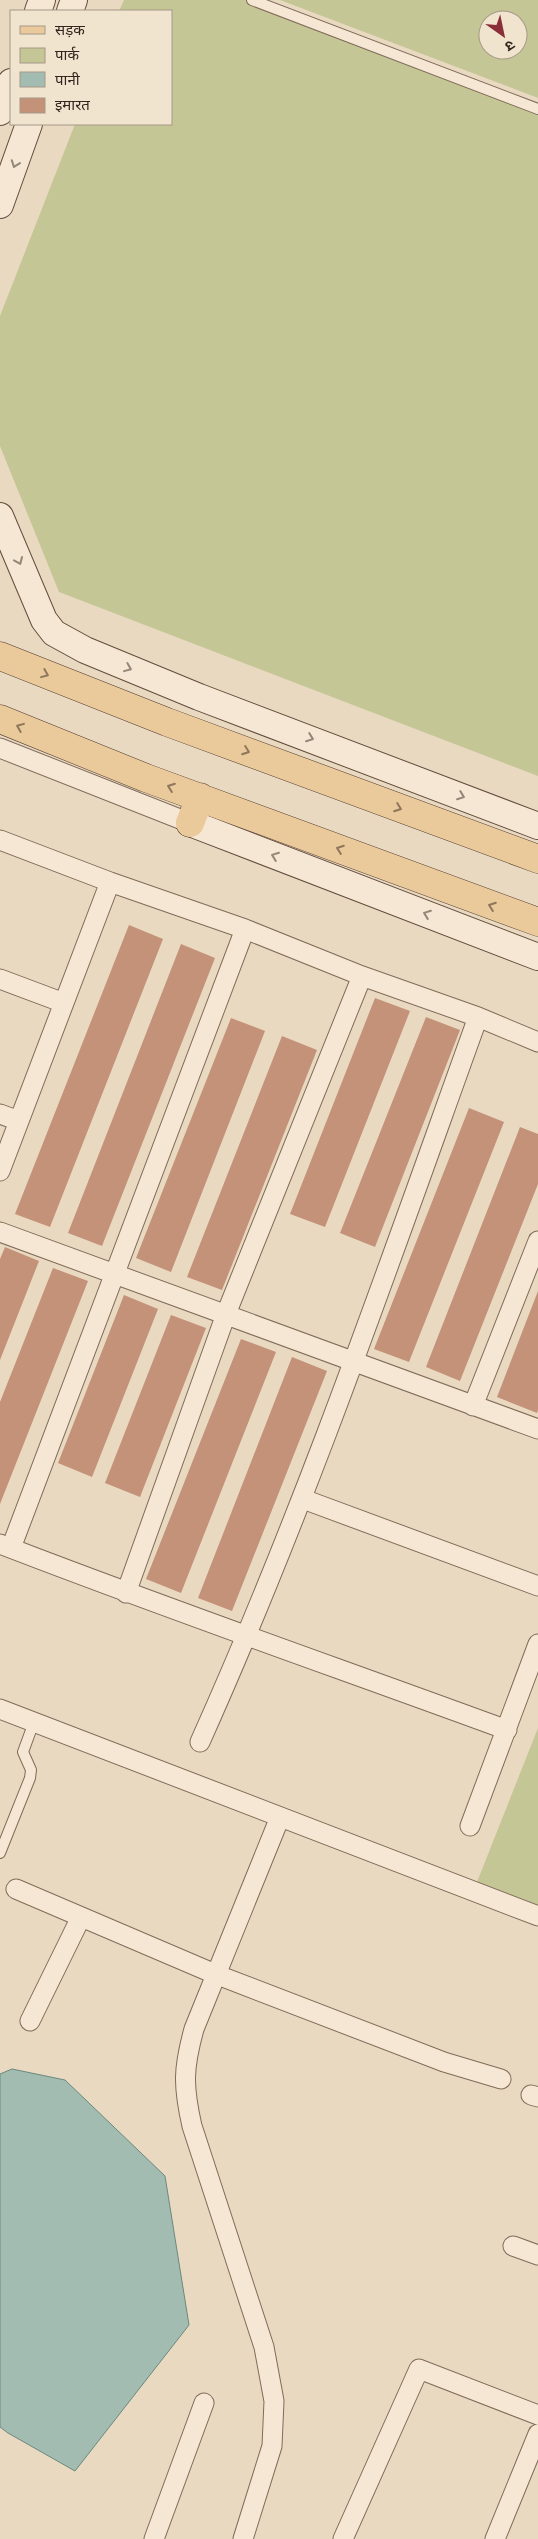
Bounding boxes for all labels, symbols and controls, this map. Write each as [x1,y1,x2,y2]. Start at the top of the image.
legend [10,10,172,125]
north arrow [478,10,528,60]
text: सड़क [55,20,85,39]
text: उ [501,36,518,56]
text: पार्क [55,45,79,64]
text: पानी [55,70,81,89]
text: इमारत [55,95,90,114]
one-way arrow [11,160,21,168]
one-way arrow [13,556,23,565]
one-way arrow [123,662,132,673]
one-way arrow [40,667,49,678]
one-way arrow [16,723,25,733]
one-way arrow [305,732,313,742]
one-way arrow [241,745,250,755]
one-way arrow [167,783,176,793]
one-way arrow [457,790,465,800]
one-way arrow [393,802,402,812]
one-way arrow [336,845,345,855]
one-way arrow [272,852,280,862]
one-way arrow [488,902,497,912]
one-way arrow [423,910,432,920]

